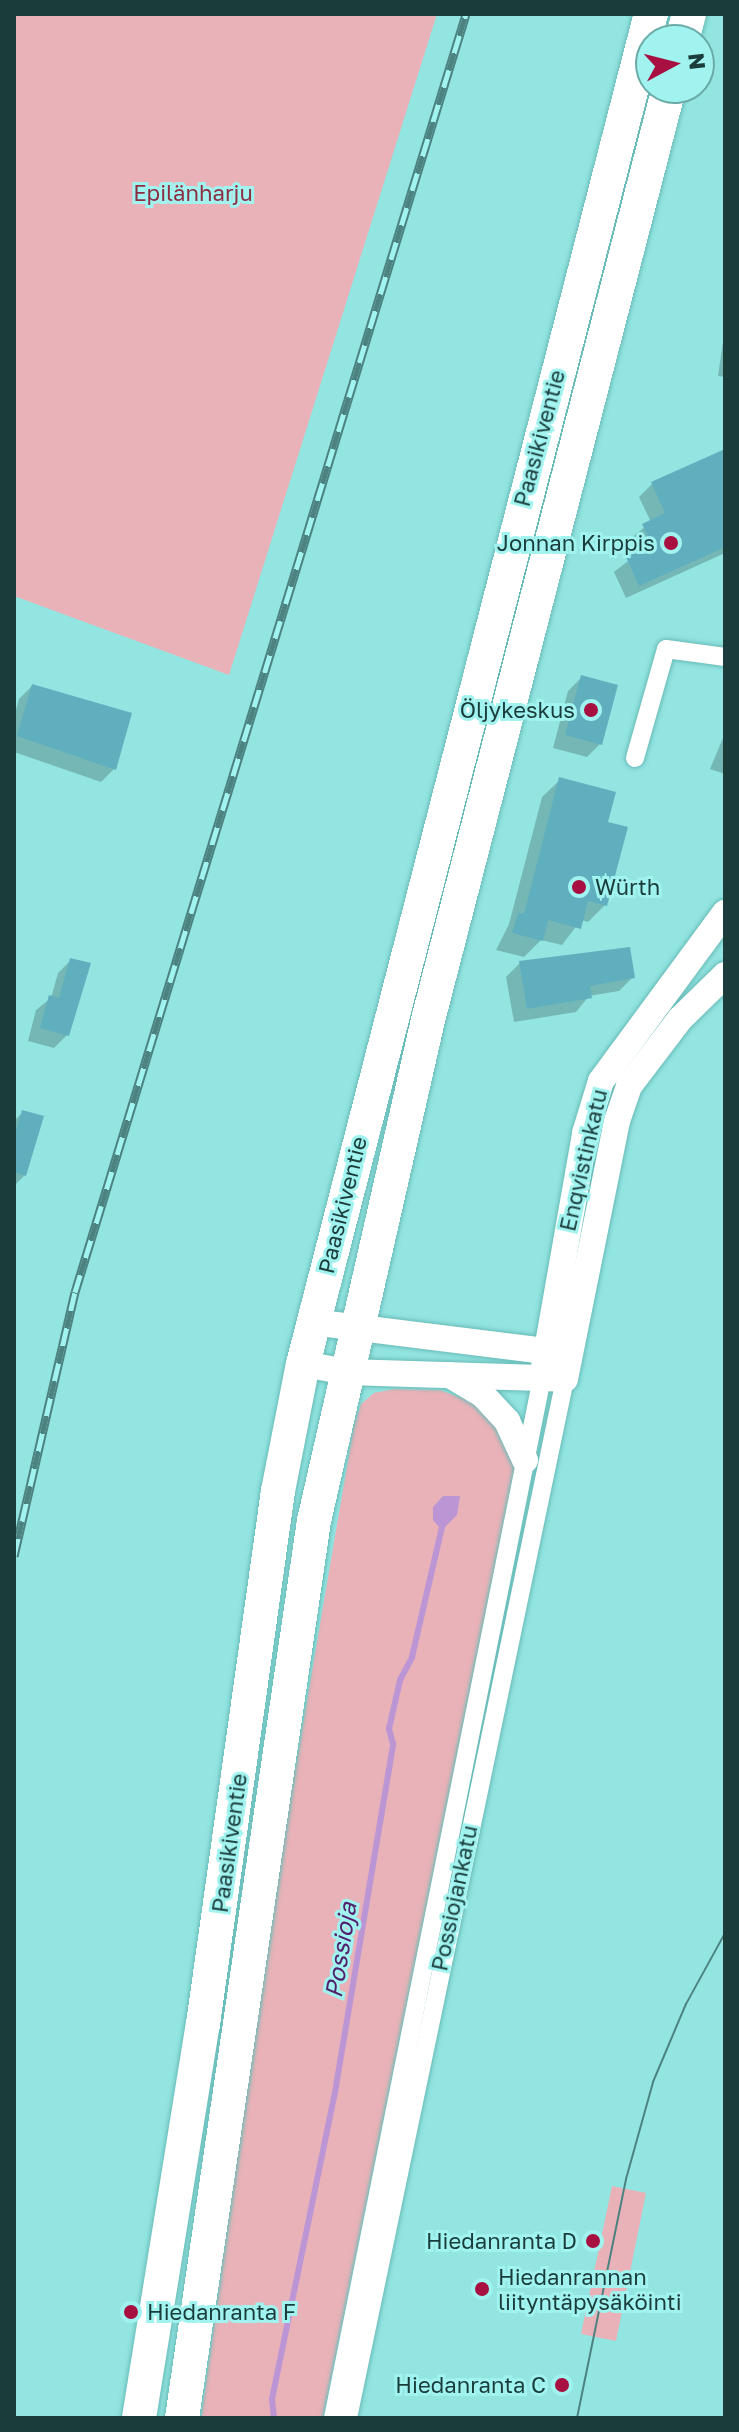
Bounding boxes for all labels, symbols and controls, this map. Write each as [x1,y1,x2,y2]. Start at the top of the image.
north arrow [635,24,715,104]
text: N [683,51,712,71]
park label: Epilänharju [133,180,253,206]
street label: Paasikiventie [508,367,570,509]
place label: Jonnan Kirppis [497,530,655,556]
marker: Jonnan Kirppis [662,534,680,552]
place label: Öljykeskus [460,697,575,723]
marker: Öljykeskus [582,701,600,719]
place label: Würth [595,874,660,900]
marker: Würth [570,878,588,896]
street label: Enqvistinkatu [554,1086,612,1234]
street label: Paasikiventie [312,1134,372,1276]
street label: Paasikiventie [206,1772,252,1914]
street label: Possiojankatu [426,1823,482,1973]
water label: Possioja [318,1900,362,2000]
place label: Hiedanranta D [426,2228,577,2254]
marker: Hiedanranta D [584,2232,602,2250]
place label: Hiedanrannan liityntäpysäköinti [498,2263,682,2314]
marker: Hiedanrannan liityntäpysäköinti [473,2280,491,2298]
place label: Hiedanranta F [147,2299,296,2325]
marker: Hiedanranta F [122,2303,140,2321]
place label: Hiedanranta C [395,2372,546,2398]
marker: Hiedanranta C [553,2376,571,2394]

